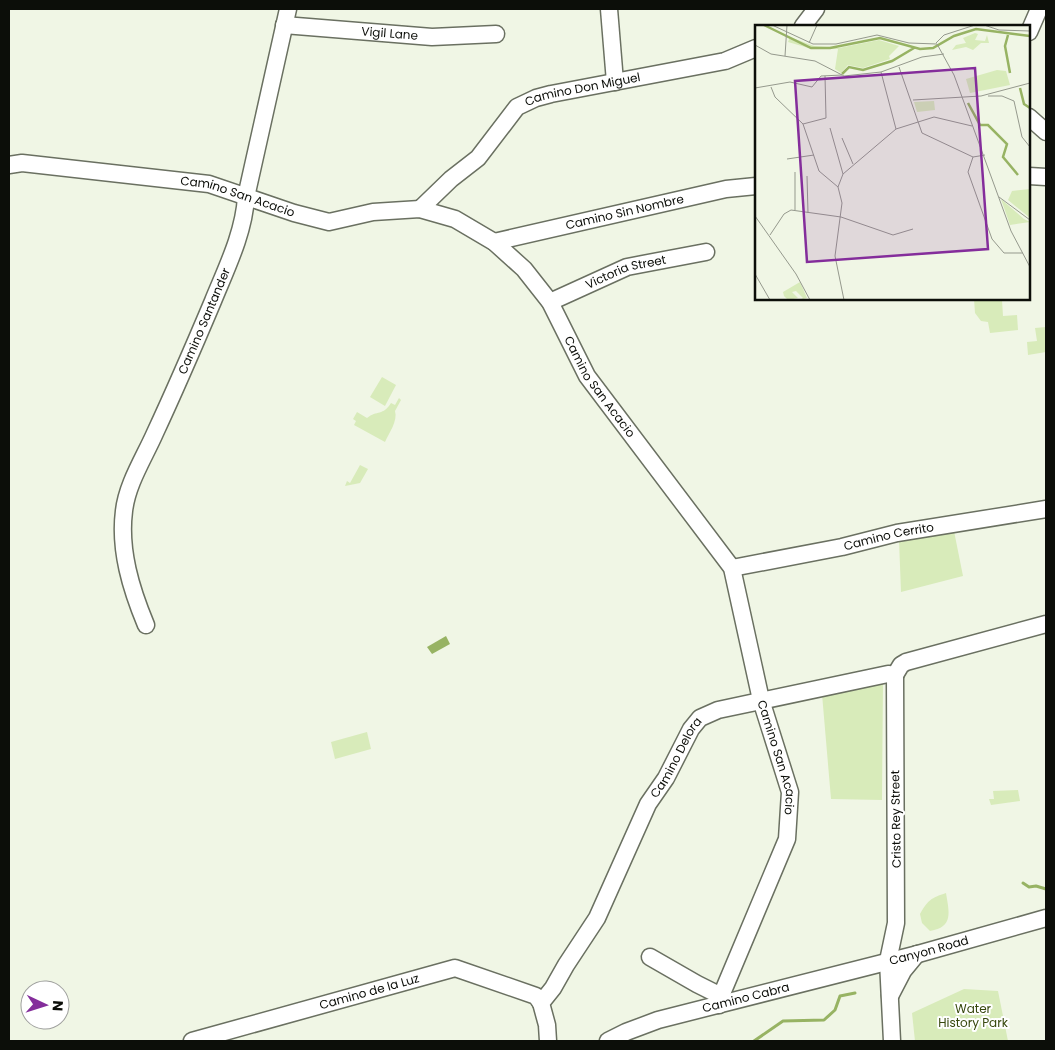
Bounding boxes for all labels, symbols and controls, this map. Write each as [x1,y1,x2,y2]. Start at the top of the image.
street label: Vigil Lane [361,22,419,44]
inset map [755,25,1030,300]
street label: Camino Don Miguel [522,68,642,110]
street label: Camino San Acacio [180,172,297,221]
street label: Camino Sin Nombre [564,190,685,233]
street label: Victoria Street [583,251,667,293]
street label: Camino Santander [174,265,234,377]
street label: Camino San Acacio [560,333,640,441]
street label: Camino Cerrito [842,518,935,554]
street label: Camino San Acacio [754,698,799,816]
street label: Camino Delora [646,713,705,801]
street label: Cristo Rey Street [886,770,905,868]
street label: Canyon Road [887,931,971,969]
street label: Camino de la Luz [317,969,421,1013]
street label: Camino Cabra [700,978,791,1016]
north arrow [20,980,70,1030]
text: N [48,1000,68,1012]
park label: Water History Park [938,1000,1009,1031]

